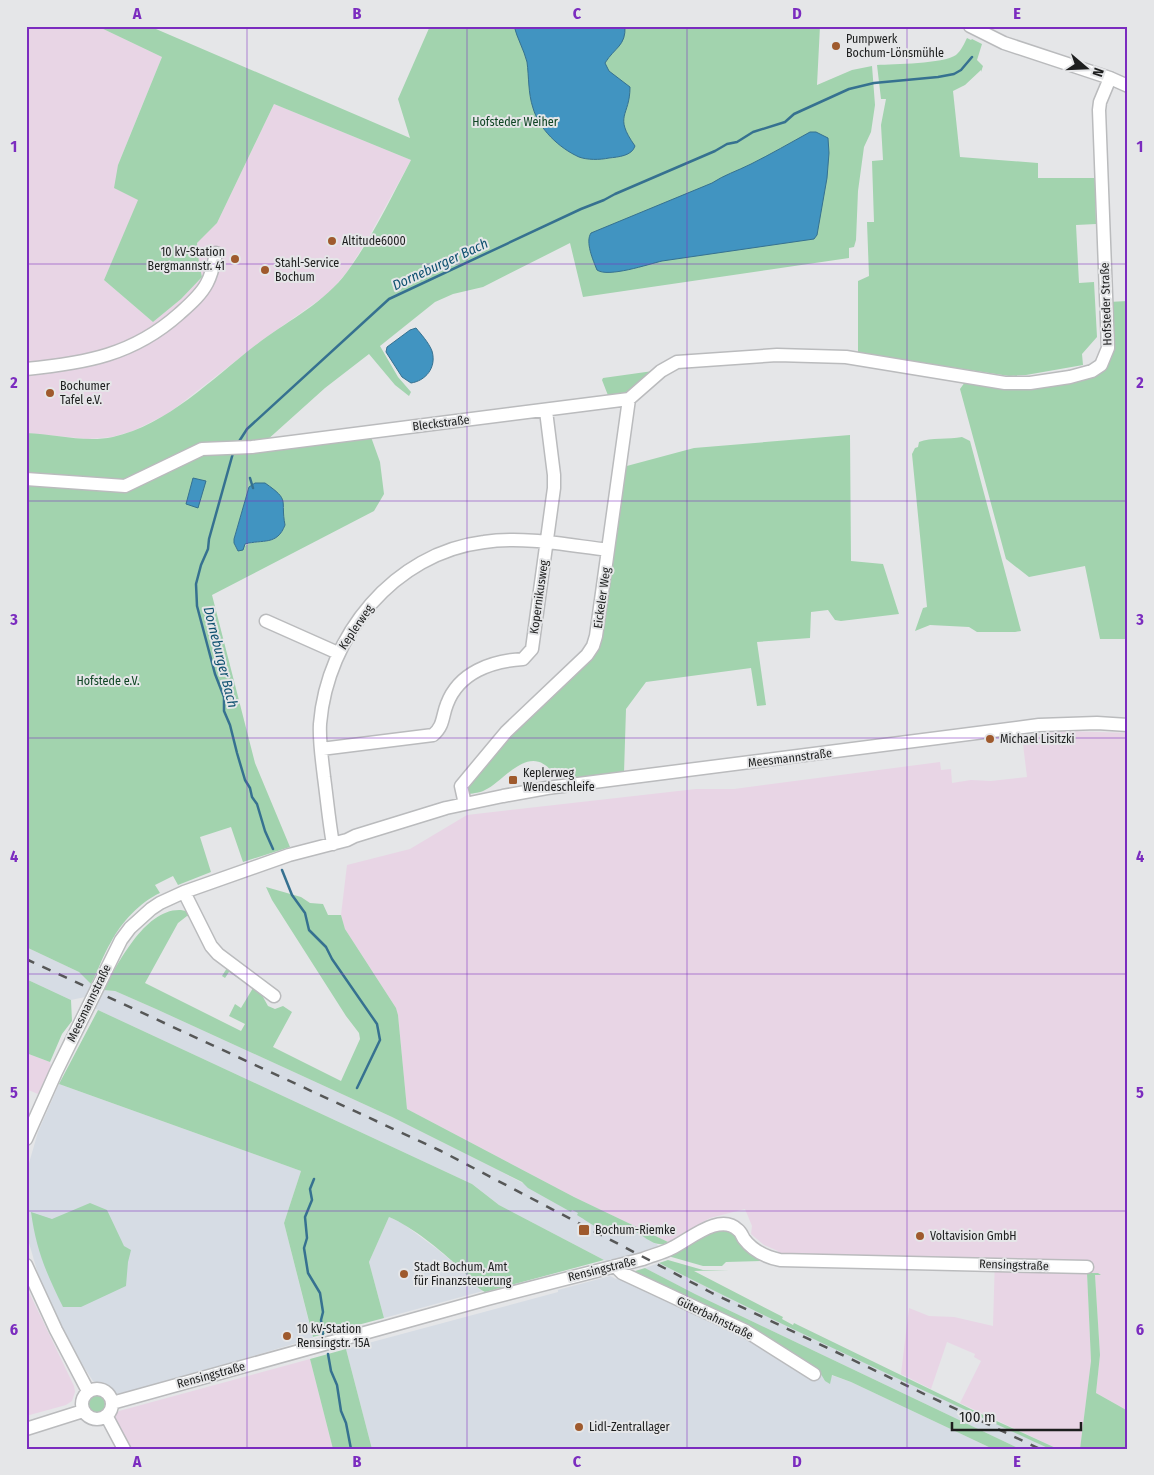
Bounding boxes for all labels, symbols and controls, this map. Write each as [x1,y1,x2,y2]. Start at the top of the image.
text: A [132,4,142,23]
text: B [353,4,362,23]
text: C [573,4,582,23]
text: D [792,4,802,23]
text: E [1013,4,1021,23]
place label: Pumpwerk Bochum-Lönsmühle [846,32,944,60]
marker: Pumpwerk Bochum-Lönsmühle [830,40,842,52]
north arrow [1062,42,1112,92]
text: N [1088,65,1107,79]
park label: Hofsteder Weiher [472,115,559,129]
text: 1 [11,137,17,156]
text: 1 [1137,137,1143,156]
place label: Altitude6000 [342,234,406,248]
marker: Altitude6000 [326,235,338,247]
water label: Dorneburger Bach [390,235,491,294]
place label: 10 kV-Station Bergmannstr. 41 [148,245,225,273]
marker: 10 kV-Station Bergmannstr. 41 [229,253,241,265]
place label: Stahl-Service Bochum [275,256,339,284]
street label: Hofsteder Straße [1098,262,1114,346]
marker: Stahl-Service Bochum [259,264,271,276]
text: 2 [9,373,18,392]
text: 2 [1135,373,1144,392]
place label: Bochumer Tafel e.V. [60,379,111,407]
marker: Bochumer Tafel e.V. [44,387,56,399]
street label: Bleckstraße [412,413,470,433]
street label: Kopernikusweg [527,559,551,635]
street label: Eickeler Weg [591,566,613,630]
street label: Keplerweg [336,602,376,652]
water label: Dorneburger Bach [200,605,241,709]
text: 3 [9,610,18,629]
text: 3 [1135,610,1144,629]
park label: Hofstede e.V. [76,674,140,688]
place label: Michael Lisitzki [1000,732,1075,746]
marker: Michael Lisitzki [984,733,996,745]
street label: Meesmannstraße [747,746,833,770]
place label: Keplerweg Wendeschleife [523,766,595,794]
marker: Keplerweg Wendeschleife [507,774,519,786]
text: 4 [10,847,18,866]
text: 4 [1136,847,1144,866]
street label: Meesmannstraße [64,962,114,1044]
text: 5 [10,1083,18,1102]
text: 5 [1136,1083,1144,1102]
marker: Bochum-Riemke [577,1223,591,1237]
place label: Bochum-Riemke [595,1223,675,1237]
place label: Voltavision GmbH [930,1229,1017,1243]
marker: Voltavision GmbH [914,1230,926,1242]
street label: Rensingstraße [566,1254,638,1284]
street label: Rensingstraße [979,1257,1049,1273]
place label: Stadt Bochum, Amt für Finanzsteuerung [414,1260,512,1288]
marker: Stadt Bochum, Amt für Finanzsteuerung [398,1268,410,1280]
street label: Güterbahnstraße [675,1294,755,1342]
text: 6 [10,1320,18,1339]
text: 6 [1136,1320,1144,1339]
place label: 10 kV-Station Rensingstr. 15A [297,1322,370,1350]
marker: 10 kV-Station Rensingstr. 15A [281,1330,293,1342]
street label: Rensingstraße [176,1359,247,1391]
scale bar [952,1400,1080,1432]
text: 100 m [959,1408,996,1426]
place label: Lidl-Zentrallager [589,1420,670,1434]
marker: Lidl-Zentrallager [573,1421,585,1433]
text: A [132,1452,142,1471]
text: B [353,1452,362,1471]
text: C [573,1452,582,1471]
text: D [792,1452,802,1471]
text: E [1013,1452,1021,1471]

